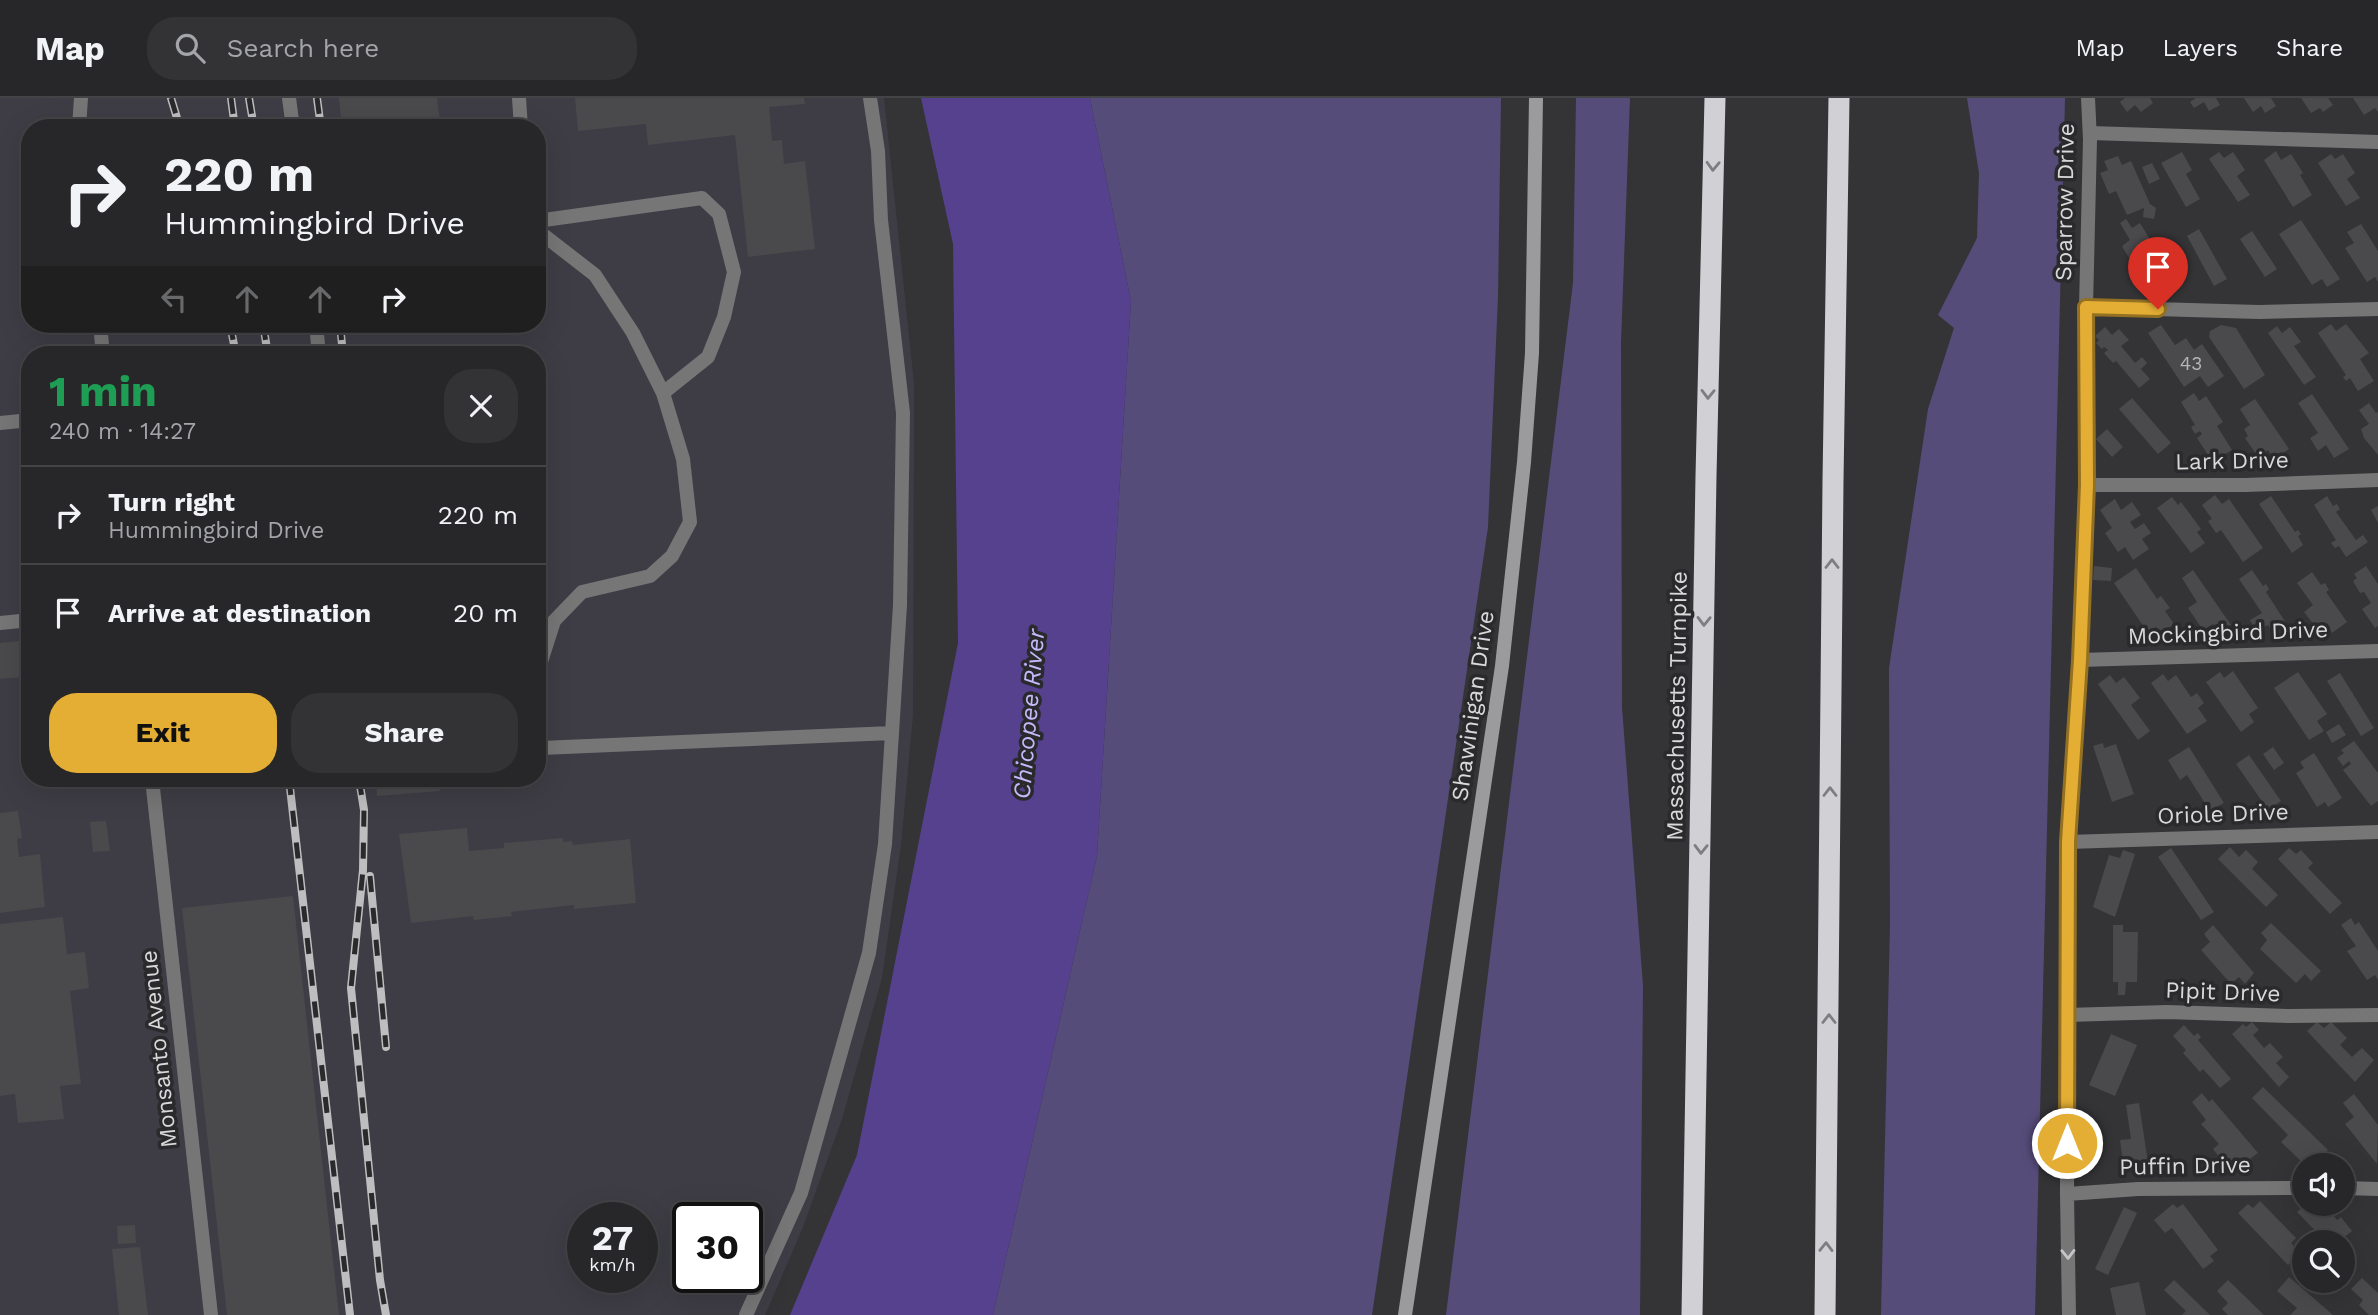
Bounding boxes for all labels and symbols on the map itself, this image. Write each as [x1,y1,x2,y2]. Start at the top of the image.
street label: Sparrow Drive [2050,123,2080,281]
one-way arrow [1705,161,1720,172]
pin [2128,237,2188,309]
house number: 43 [2180,352,2202,375]
one-way arrow [1700,388,1715,399]
street label: Lark Drive [2175,447,2289,475]
one-way arrow [1824,559,1840,569]
street label: Massachusetts Turnpike [1661,571,1693,841]
street label: Shawinigan Drive [1446,609,1500,803]
one-way arrow [1696,616,1712,627]
street label: Mockingbird Drive [2127,616,2329,650]
water label: Chicopee River [1008,626,1051,800]
one-way arrow [1822,786,1838,797]
street label: Oriole Drive [2157,798,2289,830]
one-way arrow [1693,844,1709,854]
street label: Monsanto Avenue [135,949,183,1149]
street label: Pipit Drive [2165,976,2281,1008]
one-way arrow [1821,1014,1836,1025]
position arrow [2030,1106,2104,1180]
street label: Puffin Drive [2119,1151,2251,1181]
speed limit sign: 30 [672,1202,763,1293]
one-way arrow [1819,1241,1834,1252]
one-way arrow [2060,1250,2076,1260]

